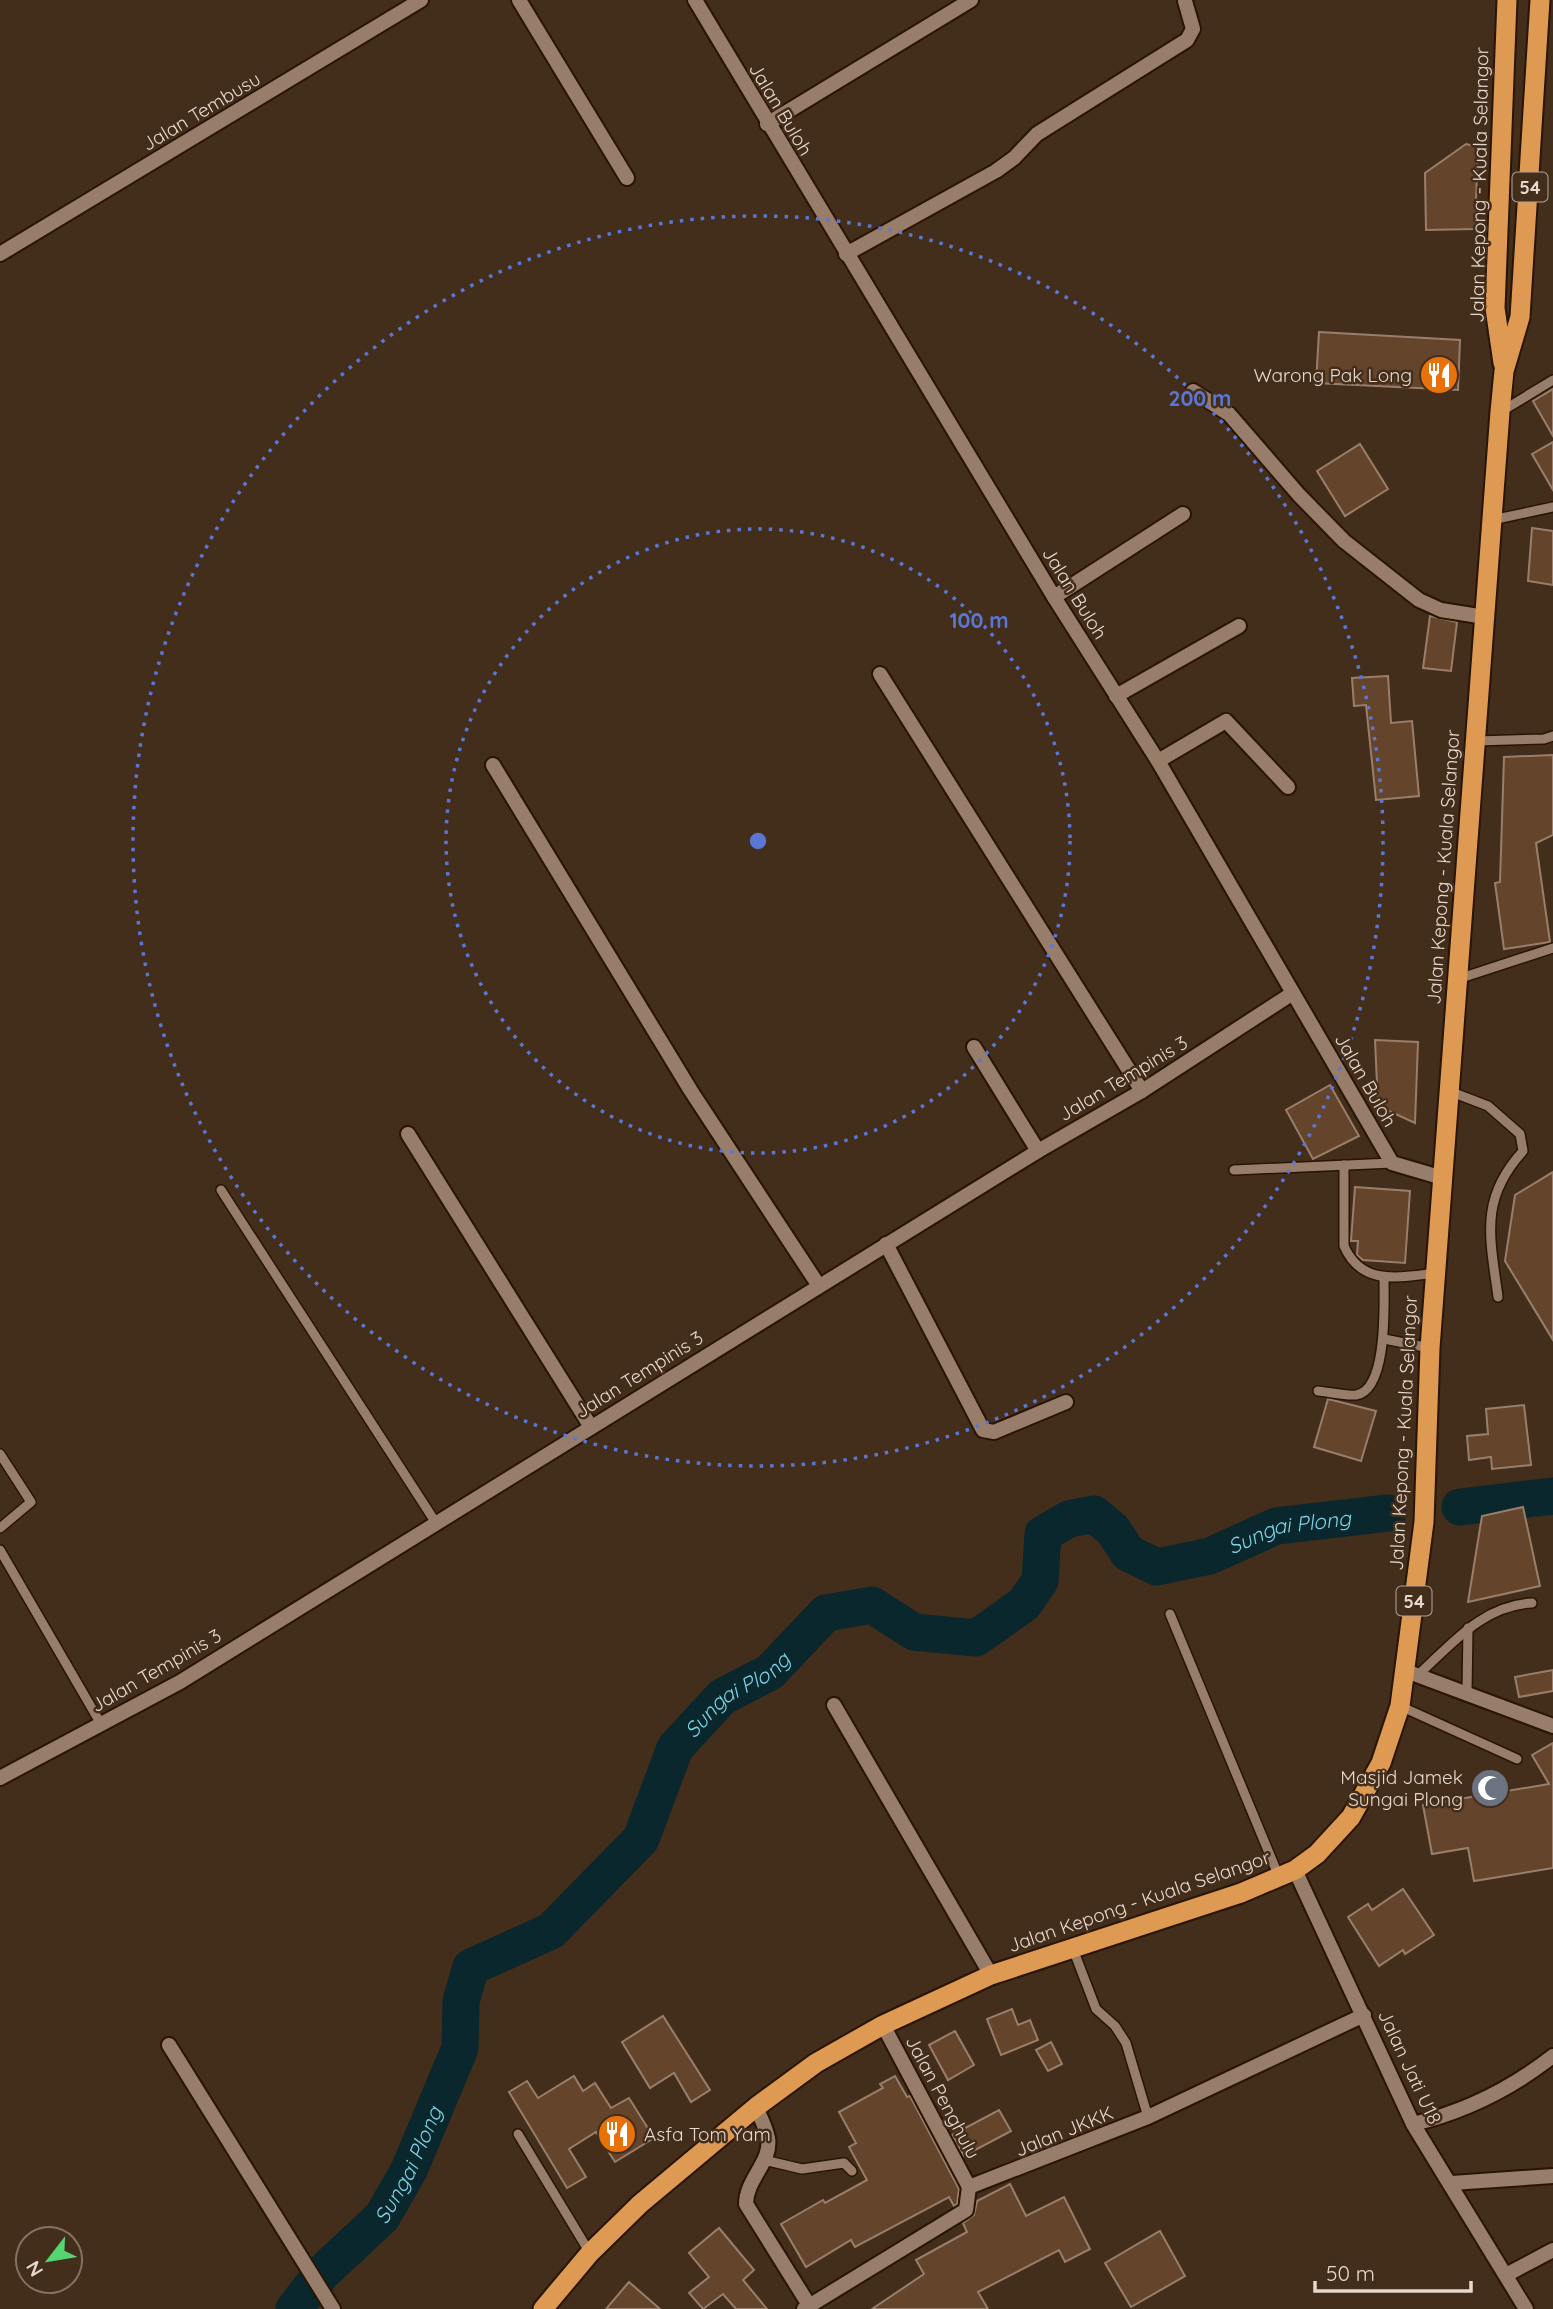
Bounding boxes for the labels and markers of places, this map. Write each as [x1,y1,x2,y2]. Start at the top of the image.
restaurant icon: Warong Pak Long [1418,354,1460,396]
place label: Warong Pak Long [1253,363,1412,387]
centre of rings [746,829,770,853]
place label: Masjid Jamek Sungai Plong [1340,1765,1463,1811]
mosque icon: Masjid Jamek Sungai Plong [1469,1767,1511,1809]
restaurant icon: Asfa Tom Yam [596,2113,638,2155]
place label: Asfa Tom Yam [644,2122,771,2146]

